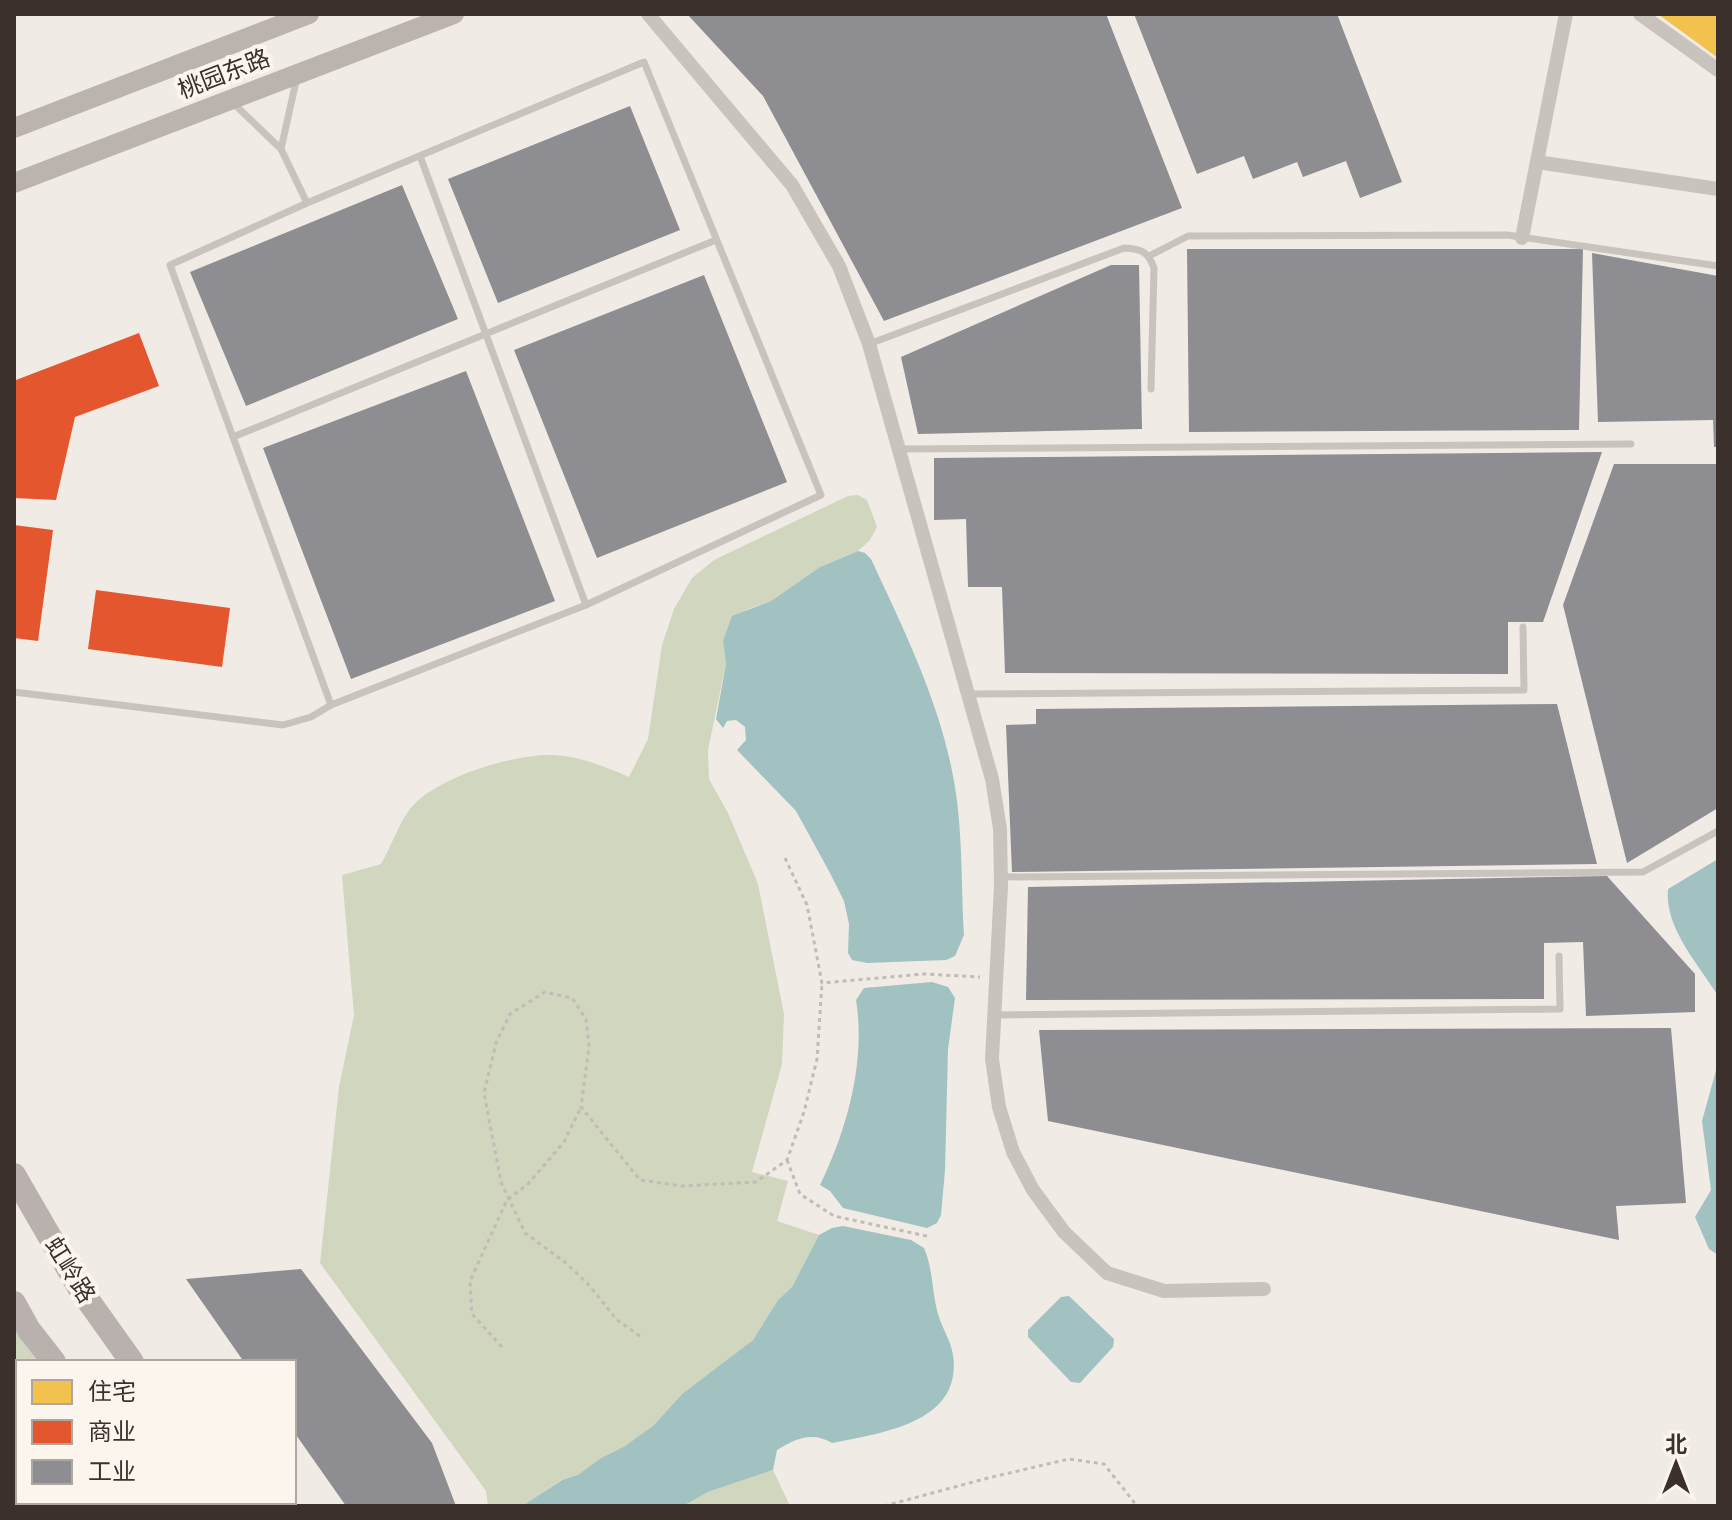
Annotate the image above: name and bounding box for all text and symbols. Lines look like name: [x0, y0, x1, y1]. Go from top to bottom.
street label: 桃园东路: [173, 40, 274, 105]
street label: 虹岭路: [38, 1230, 104, 1308]
legend: [16, 1360, 296, 1504]
text: 住宅: [88, 1374, 136, 1407]
text: 商业: [88, 1414, 136, 1447]
north arrow: [1636, 1424, 1716, 1504]
text: 北: [1665, 1429, 1687, 1459]
text: 工业: [88, 1454, 136, 1487]

